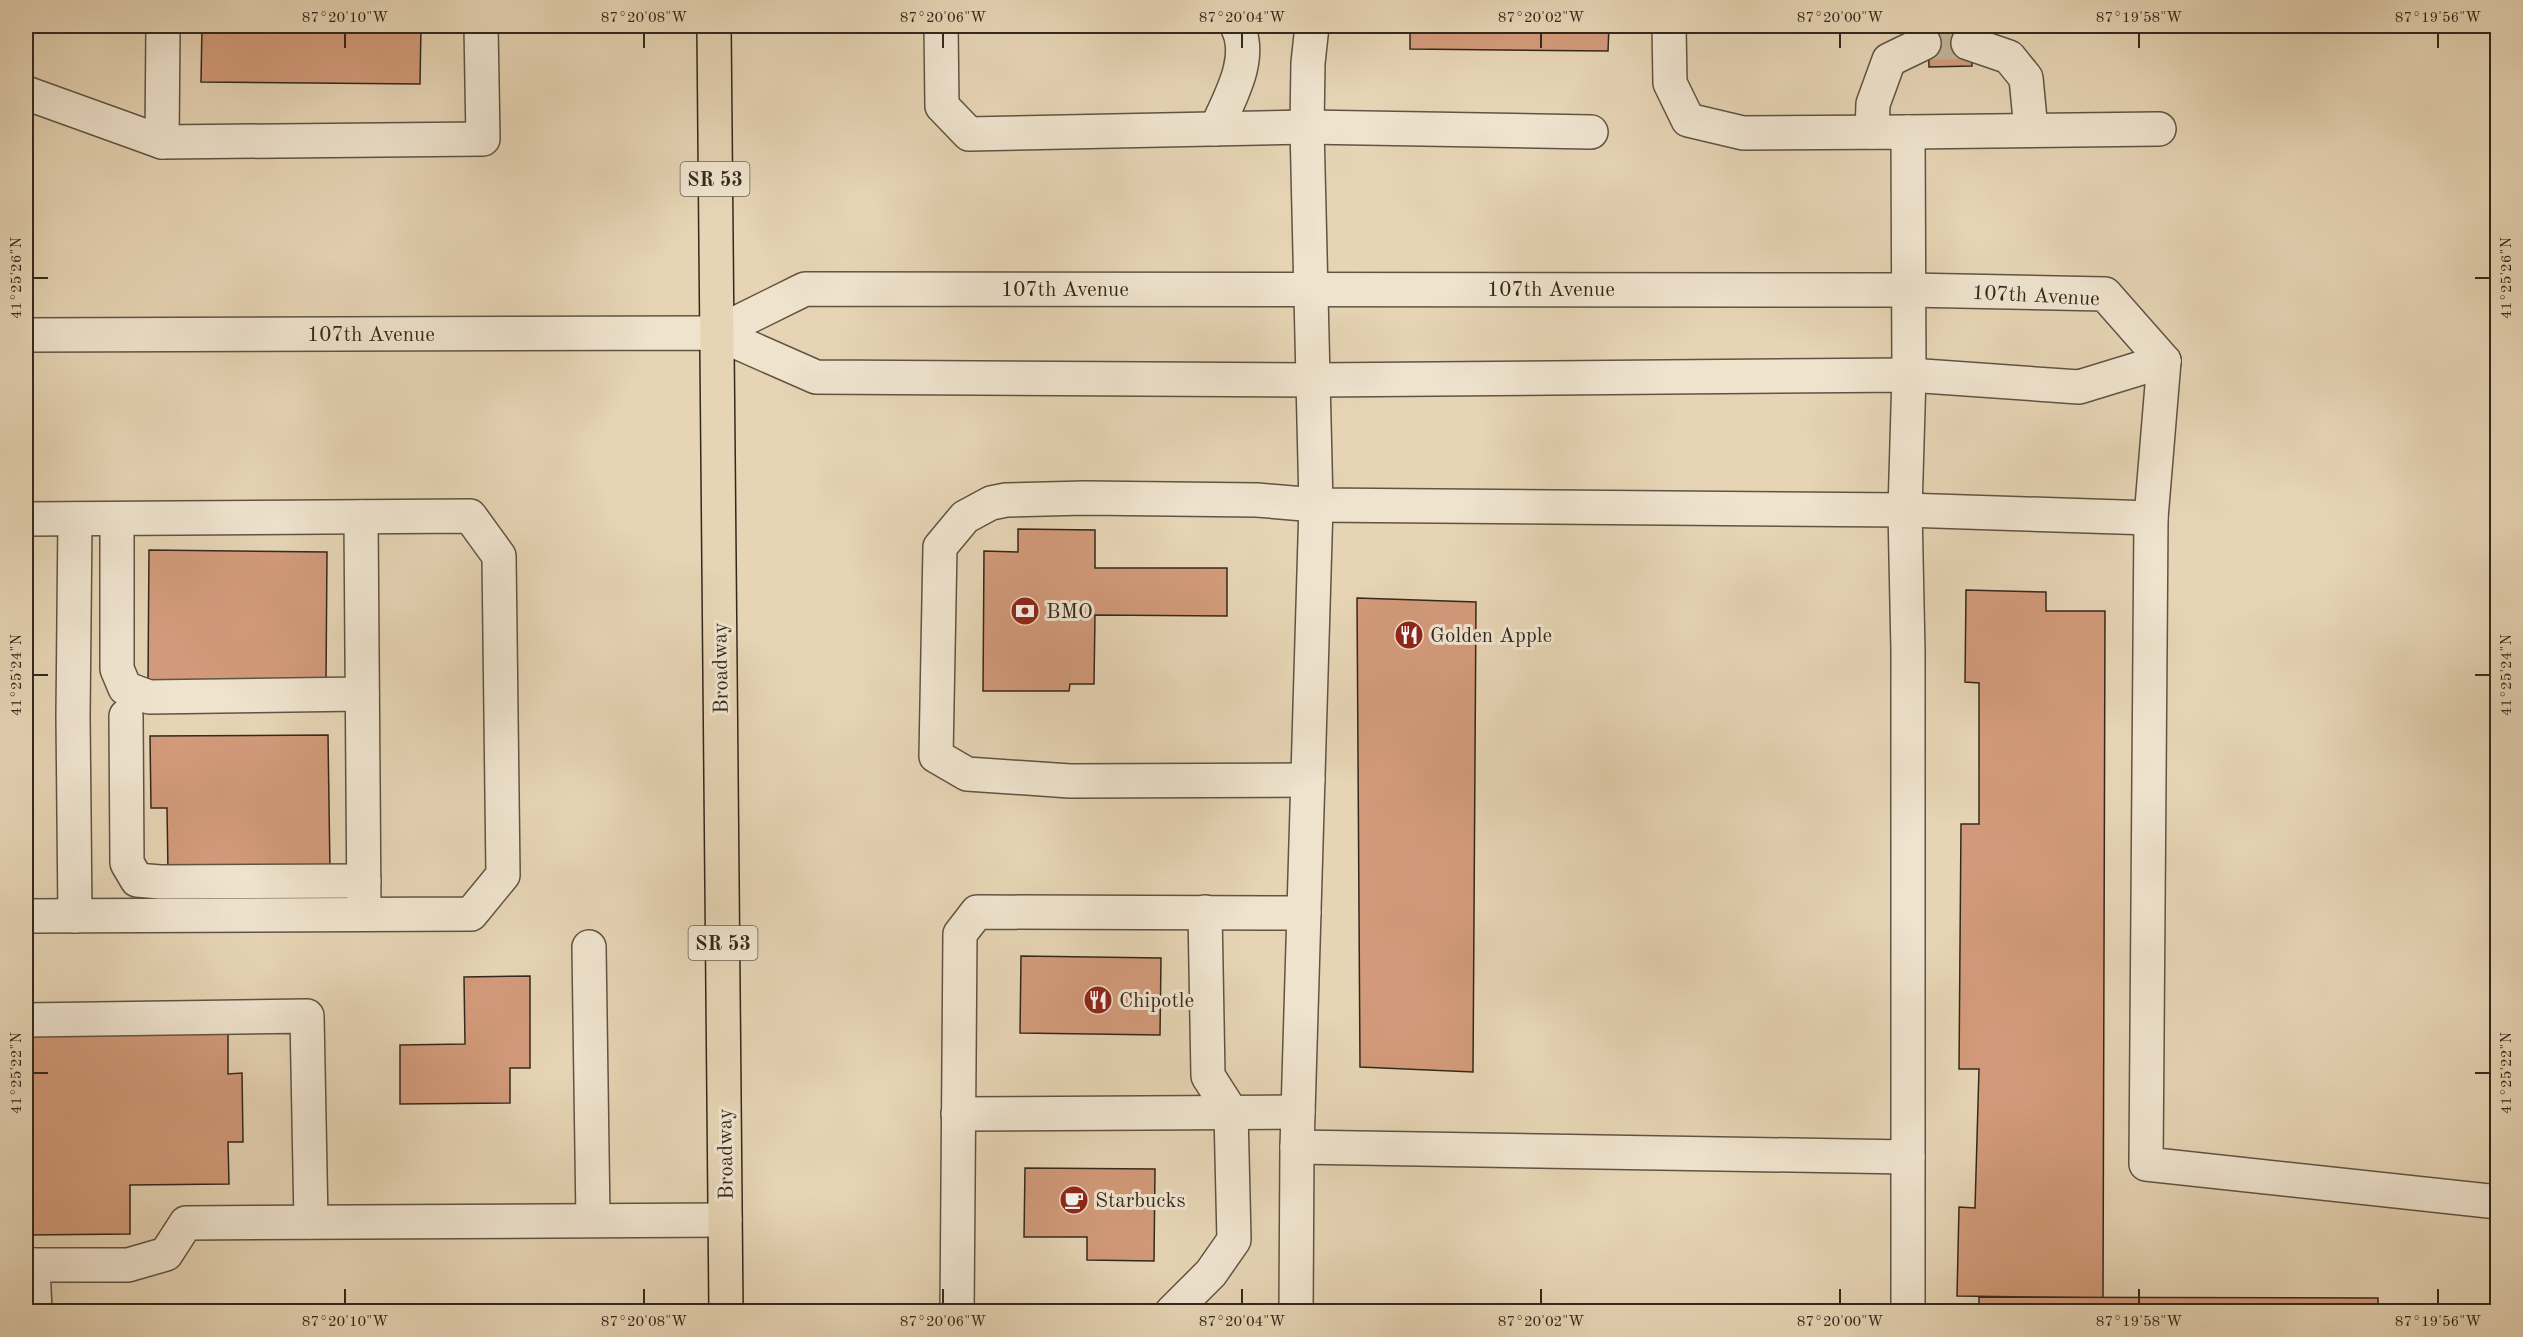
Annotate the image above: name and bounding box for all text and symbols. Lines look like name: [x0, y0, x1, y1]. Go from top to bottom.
text: 87°20'10"W: [302, 11, 388, 26]
text: 87°20'08"W: [601, 11, 687, 26]
text: 87°20'06"W: [900, 11, 986, 26]
text: 87°20'04"W: [1199, 11, 1285, 26]
text: 87°20'02"W: [1498, 11, 1584, 26]
text: 87°20'00"W: [1797, 11, 1883, 26]
text: 87°19'58"W: [2096, 11, 2182, 26]
text: 87°19'56"W: [2395, 11, 2481, 26]
road number: SR 53: [680, 162, 750, 196]
text: 41°25'26"N: [10, 237, 25, 319]
text: 41°25'26"N: [2500, 237, 2515, 319]
street label: 107th Avenue: [1001, 280, 1129, 301]
street label: 107th Avenue: [1487, 280, 1615, 301]
street label: 107th Avenue: [1972, 283, 2100, 310]
street label: 107th Avenue: [307, 325, 435, 346]
bank icon: BMO: [1009, 595, 1041, 627]
place label: BMO: [1046, 602, 1093, 623]
restaurant icon: Golden Apple: [1393, 619, 1425, 651]
street label: Broadway: [710, 622, 733, 714]
place label: Golden Apple: [1430, 626, 1552, 647]
text: 41°25'24"N: [10, 634, 25, 716]
text: 41°25'24"N: [2500, 634, 2515, 716]
road number: SR 53: [688, 926, 758, 960]
restaurant icon: Chipotle: [1082, 984, 1114, 1016]
place label: Chipotle: [1119, 991, 1194, 1012]
text: 41°25'22"N: [10, 1032, 25, 1114]
text: 41°25'22"N: [2500, 1032, 2515, 1114]
street label: Broadway: [715, 1108, 738, 1200]
cafe icon: Starbucks: [1058, 1184, 1090, 1216]
place label: Starbucks: [1095, 1191, 1186, 1212]
text: 87°20'10"W: [302, 1315, 388, 1330]
text: 87°20'08"W: [601, 1315, 687, 1330]
text: 87°20'06"W: [900, 1315, 986, 1330]
text: 87°20'04"W: [1199, 1315, 1285, 1330]
text: 87°20'02"W: [1498, 1315, 1584, 1330]
text: 87°20'00"W: [1797, 1315, 1883, 1330]
text: 87°19'58"W: [2096, 1315, 2182, 1330]
text: 87°19'56"W: [2395, 1315, 2481, 1330]

